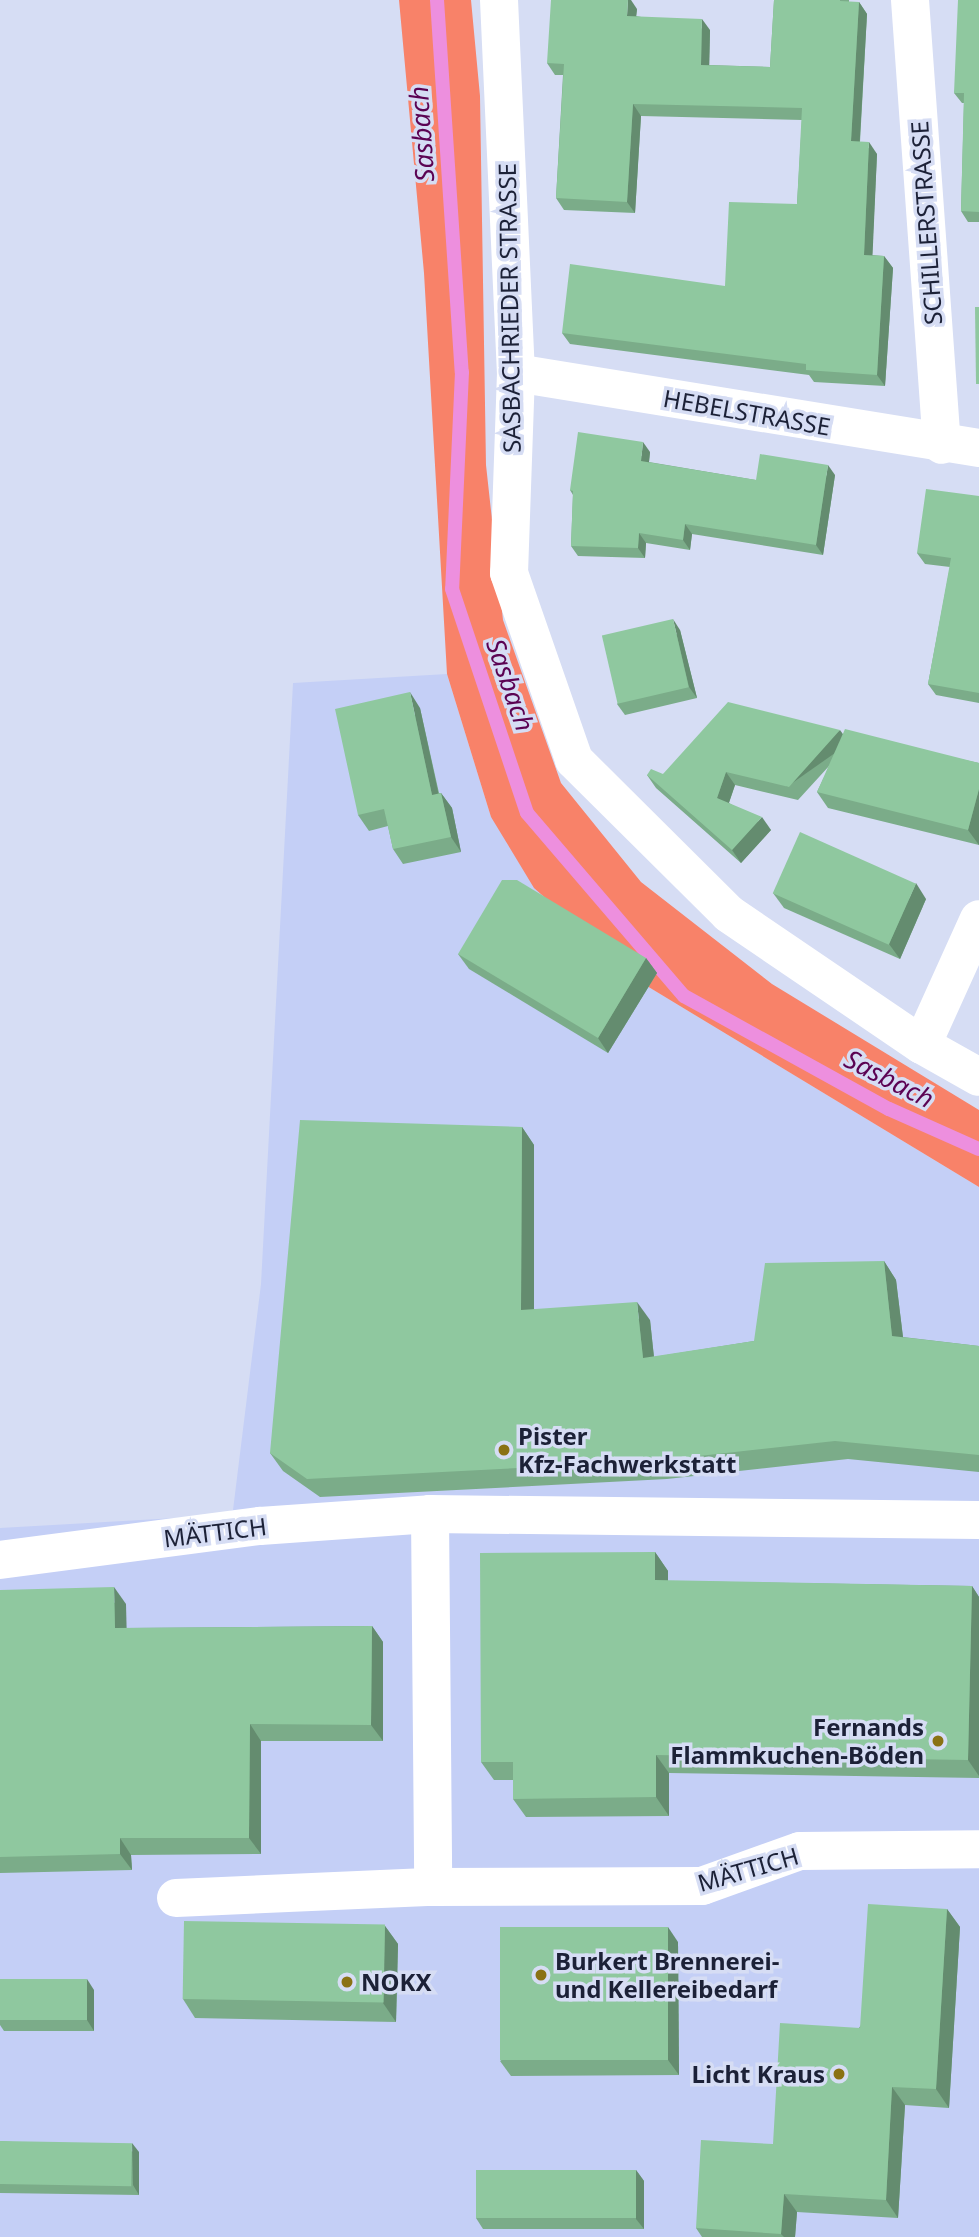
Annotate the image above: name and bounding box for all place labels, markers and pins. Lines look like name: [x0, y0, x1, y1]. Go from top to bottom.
place label: Pister Kfz-Fachwerkstatt: [518, 1422, 736, 1478]
marker: Pister Kfz-Fachwerkstatt: [496, 1442, 512, 1458]
place label: Fernands Flammkuchen-Böden: [670, 1713, 924, 1769]
marker: Fernands Flammkuchen-Böden: [930, 1733, 946, 1749]
place label: Burkert Brennerei- und Kellereibedarf: [555, 1947, 779, 2003]
marker: Burkert Brennerei- und Kellereibedarf: [533, 1967, 549, 1983]
place label: NOKX: [361, 1968, 432, 1996]
marker: NOKX: [339, 1974, 355, 1990]
place label: Licht Kraus: [692, 2060, 825, 2088]
marker: Licht Kraus: [831, 2066, 847, 2082]

